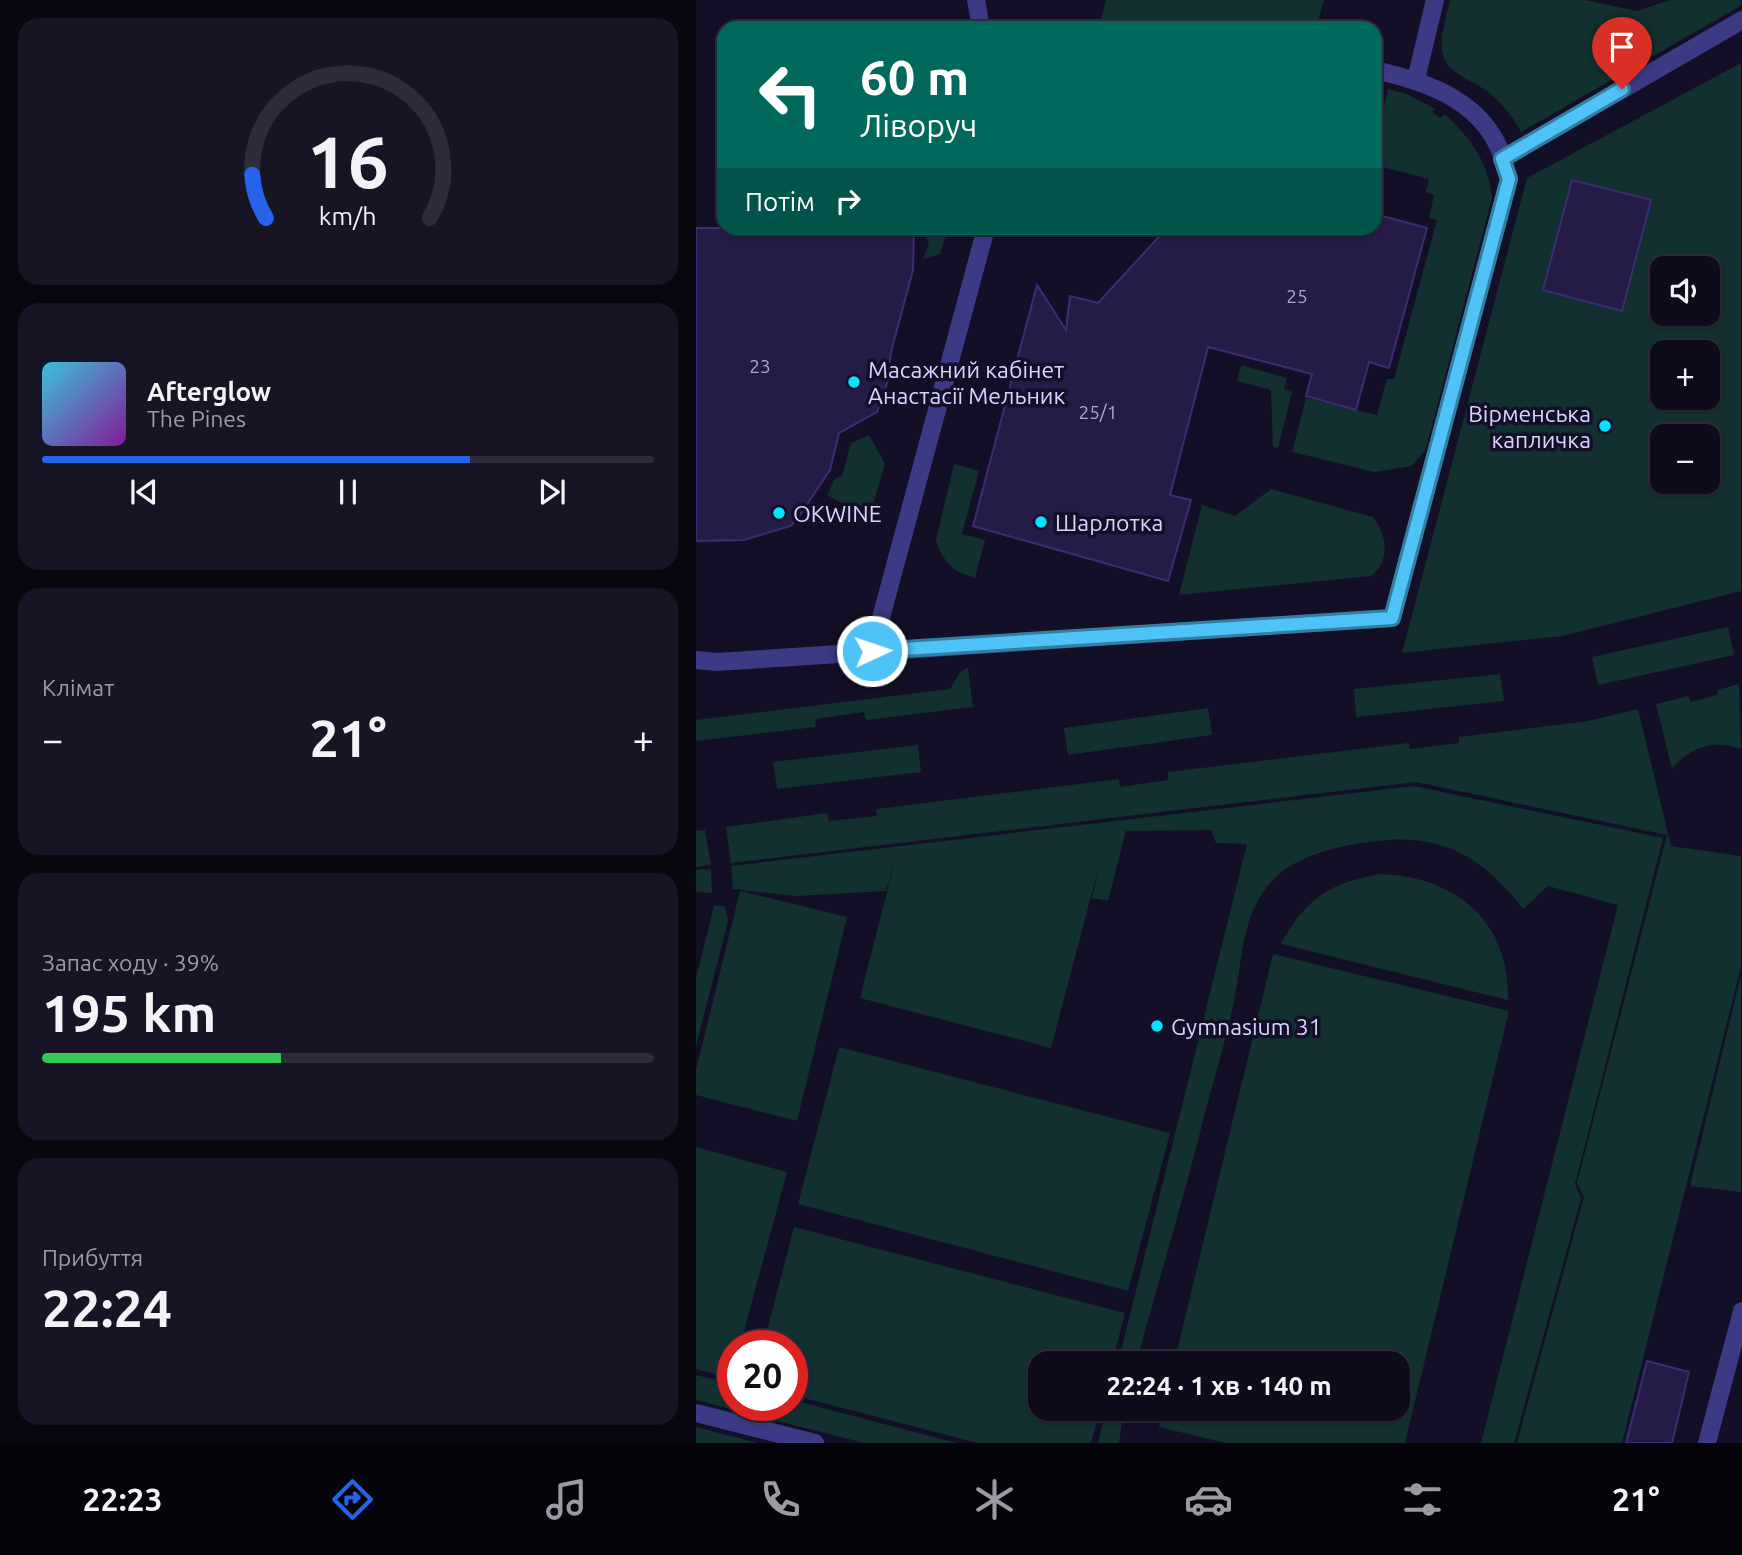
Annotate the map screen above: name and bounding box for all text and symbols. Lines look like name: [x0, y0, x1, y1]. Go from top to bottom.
pin: [1592, 17, 1652, 89]
icon: arrive: [1603, 28, 1641, 66]
icon: left: [745, 49, 836, 140]
text: 60 m: [860, 49, 969, 104]
text: Ліворуч: [860, 107, 977, 143]
text: 16: [307, 120, 389, 202]
icon: right: [829, 182, 867, 220]
text: Потім: [745, 187, 815, 216]
text: km/h: [319, 201, 377, 229]
map controls: [1650, 256, 1720, 494]
button: sound: [1650, 256, 1720, 326]
house number: 25: [1286, 285, 1308, 307]
button: +: [1650, 340, 1720, 410]
house number: 23: [749, 355, 771, 377]
place label: Масажний кабінет Анастасії Мельник: [868, 357, 1065, 408]
marker: Масажний кабінет Анастасії Мельник: [846, 374, 862, 390]
text: Afterglow: [147, 377, 271, 406]
house number: 25/1: [1078, 401, 1118, 423]
place label: Вірменська капличка: [1468, 401, 1591, 452]
text: The Pines: [147, 406, 246, 431]
marker: Вірменська капличка: [1597, 418, 1613, 434]
button: −: [1650, 424, 1720, 494]
icon: previous: [125, 473, 163, 511]
icon: pause: [329, 473, 367, 511]
icon: next: [533, 473, 571, 511]
place label: OKWINE: [793, 501, 882, 526]
marker: OKWINE: [771, 505, 787, 521]
place label: Шарлотка: [1055, 510, 1163, 535]
marker: Шарлотка: [1033, 514, 1049, 530]
position arrow: [835, 614, 909, 688]
text: Клімат: [42, 675, 114, 700]
text: 21°: [309, 709, 387, 767]
text: −: [42, 718, 63, 760]
text: +: [633, 718, 654, 760]
text: Запас ходу · 39%: [42, 950, 219, 975]
text: 195 km: [42, 984, 216, 1042]
place label: Gymnasium 31: [1171, 1014, 1322, 1039]
marker: Gymnasium 31: [1149, 1018, 1165, 1034]
text: Прибуття: [42, 1245, 143, 1270]
text: 22:24: [42, 1279, 172, 1337]
speed limit sign: 20: [717, 1330, 808, 1421]
text: 22:24 · 1 хв · 140 m: [1106, 1371, 1332, 1400]
icon: directions: [328, 1475, 377, 1524]
icon: music: [542, 1475, 591, 1524]
icon: phone: [756, 1475, 805, 1524]
icon: climate: [970, 1475, 1019, 1524]
icon: car: [1184, 1475, 1233, 1524]
icon: filters: [1398, 1475, 1447, 1524]
text: 22:23: [83, 1481, 163, 1517]
text: 21°: [1612, 1481, 1659, 1517]

